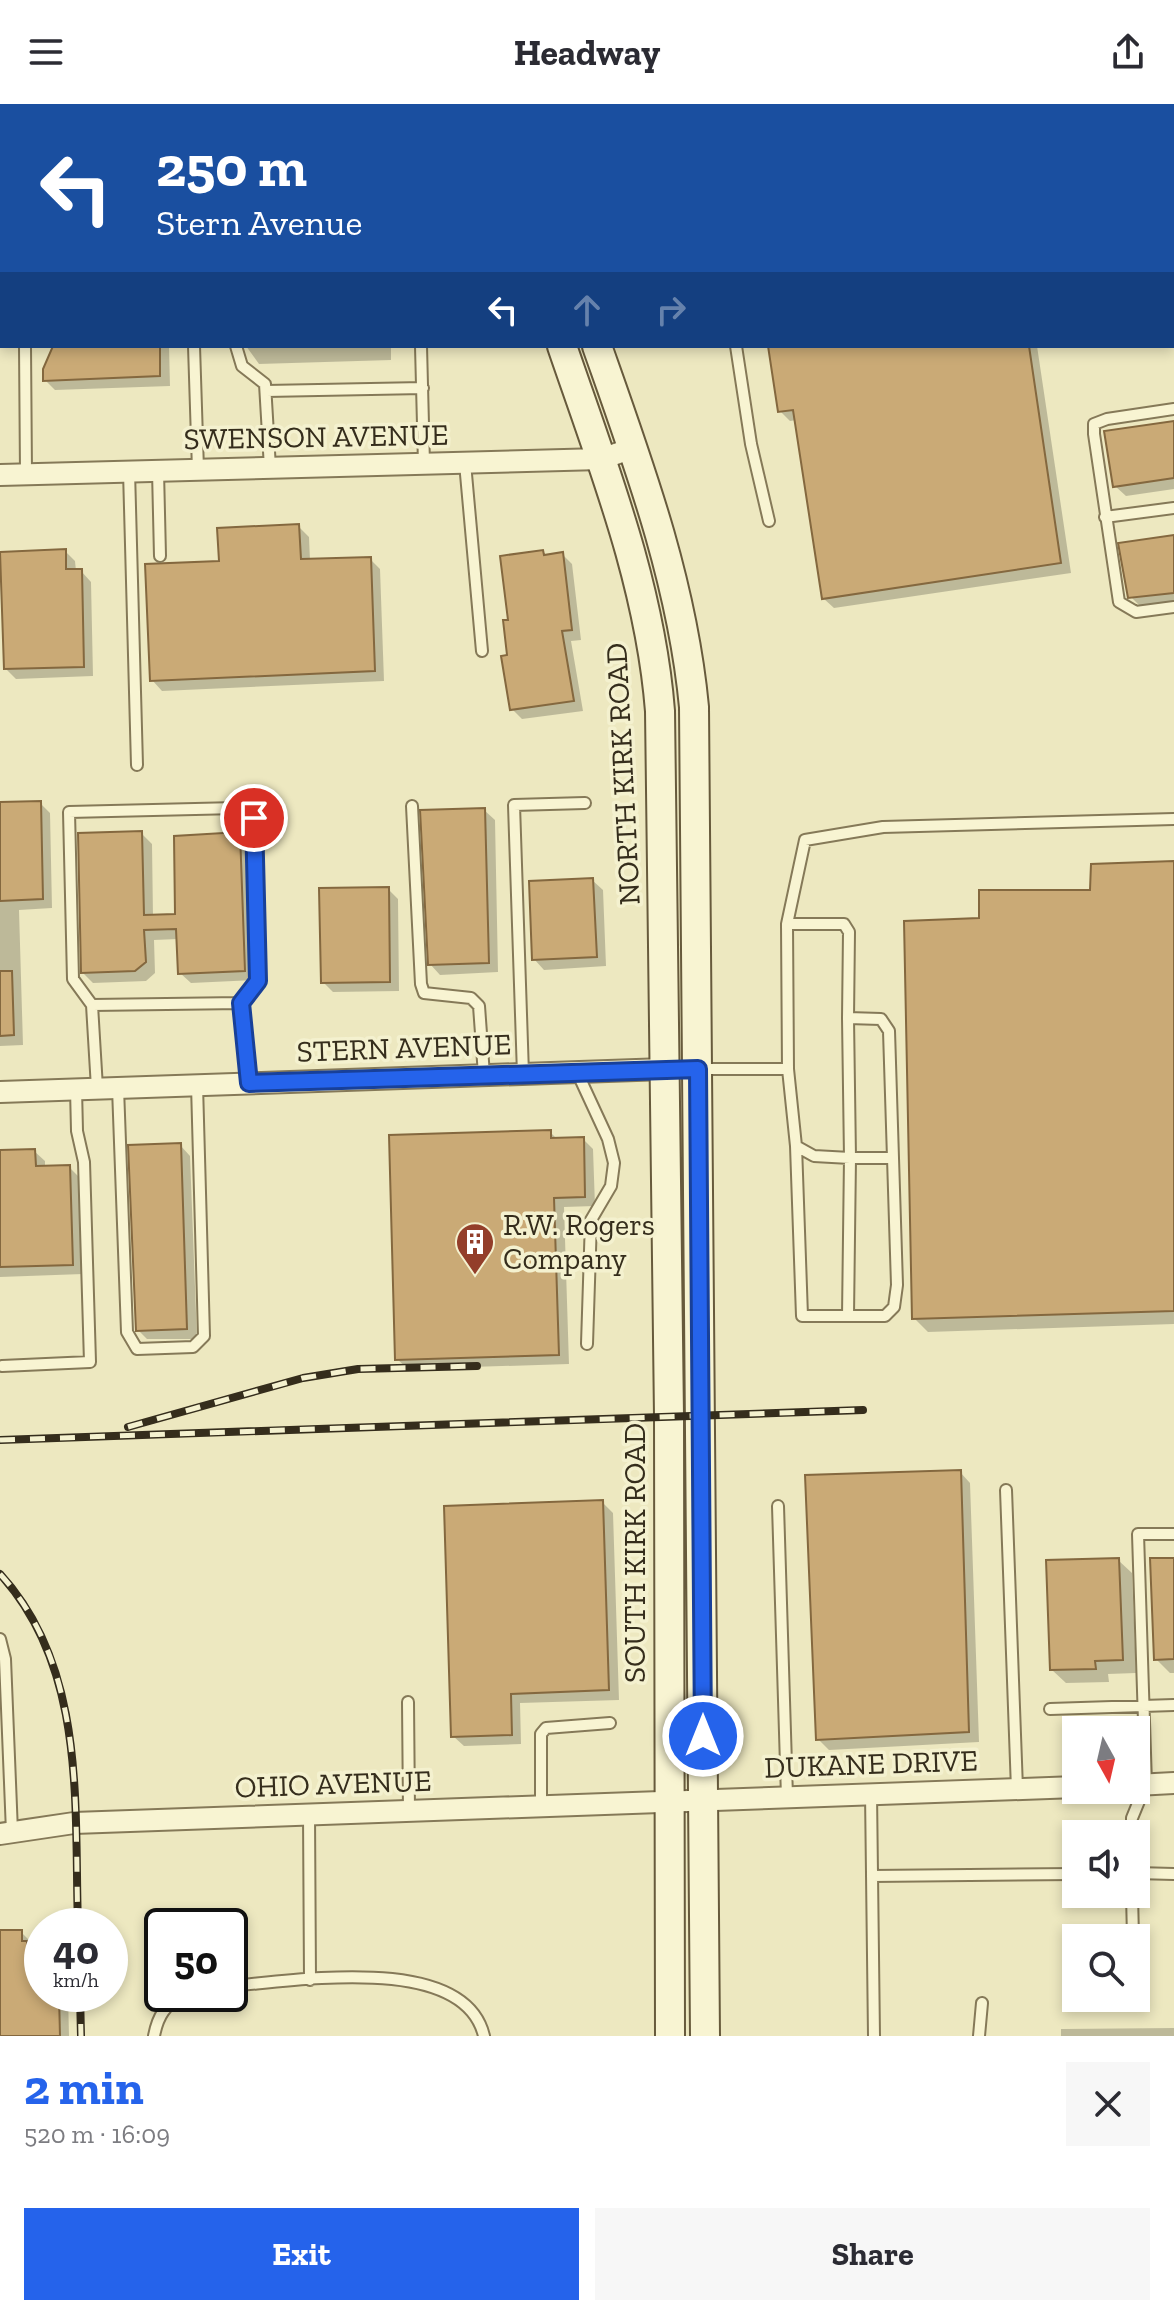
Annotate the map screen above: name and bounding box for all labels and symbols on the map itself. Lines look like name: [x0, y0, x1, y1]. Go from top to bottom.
street label: SWENSON AVENUE: [183, 417, 449, 457]
street label: NORTH KIRK ROAD: [598, 642, 648, 906]
pin: [220, 784, 288, 852]
street label: STERN AVENUE: [296, 1026, 512, 1070]
place label: R.W. Rogers Company: [503, 1207, 655, 1277]
building icon: R.W. Rogers Company: [454, 1221, 496, 1276]
street label: SOUTH KIRK ROAD: [617, 1423, 653, 1683]
position arrow: [661, 1694, 745, 1778]
north arrow: [1062, 1716, 1150, 1804]
street label: DUKANE DRIVE: [764, 1742, 978, 1786]
street label: OHIO AVENUE: [234, 1763, 432, 1805]
speed limit sign: 50: [144, 1908, 248, 2012]

